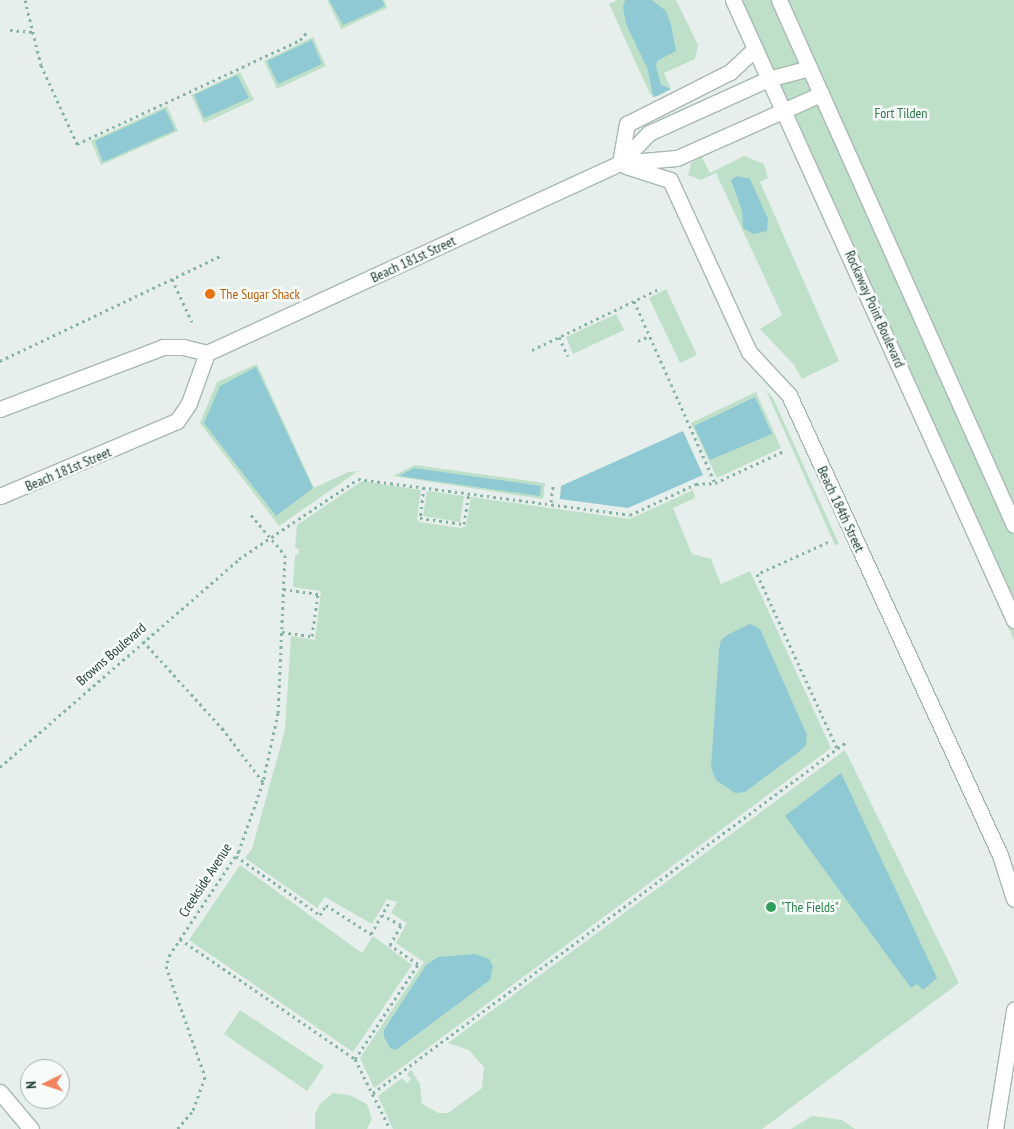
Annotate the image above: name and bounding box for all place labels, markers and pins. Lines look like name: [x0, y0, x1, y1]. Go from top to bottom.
place label: The Sugar Shack: [220, 286, 300, 302]
marker: The Sugar Shack: [204, 288, 216, 300]
place label: "The Fields": [781, 899, 839, 915]
marker: "The Fields": [765, 901, 777, 913]

